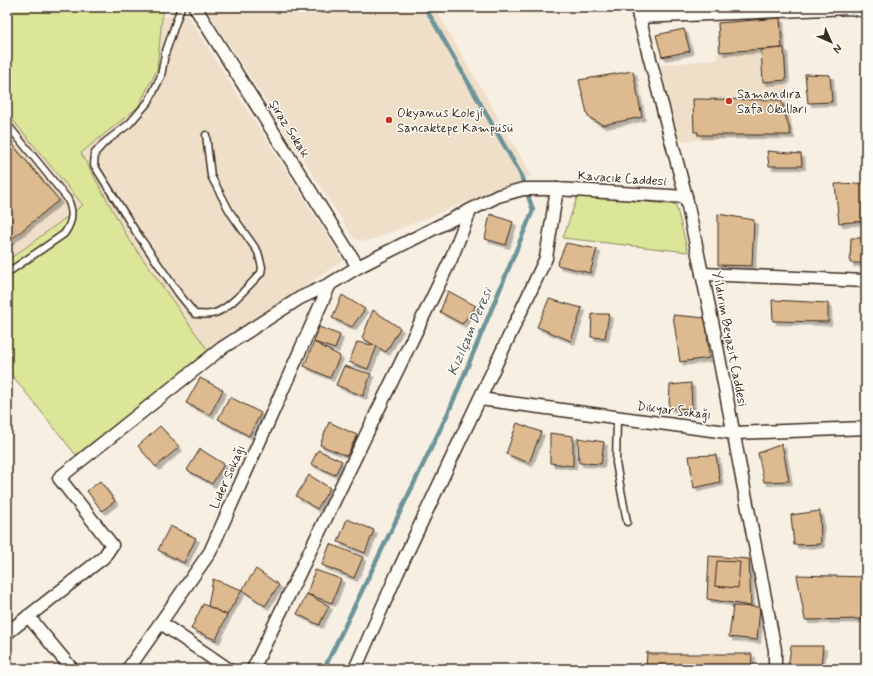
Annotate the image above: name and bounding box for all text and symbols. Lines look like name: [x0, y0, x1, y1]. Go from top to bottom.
north arrow: [811, 22, 851, 62]
text: N: [830, 41, 845, 56]
place label: Samandıra Safa Okulları: [737, 86, 807, 118]
marker: Samandıra Safa Okulları: [724, 96, 734, 106]
street label: Şiraz Sokak: [265, 97, 314, 162]
place label: Okyanus Koleji Sancaktepe Kampüsü: [397, 105, 513, 137]
marker: Okyanus Koleji Sancaktepe Kampüsü: [384, 115, 394, 125]
street label: Kavacık Caddesi: [577, 167, 667, 191]
street label: Yıldırım Beyazıt Caddesi: [708, 270, 750, 408]
water label: Kızılçam Deresi: [444, 284, 497, 378]
street label: Dikyar Sokağı: [636, 398, 712, 424]
street label: Lider Sokağı: [206, 442, 250, 512]

